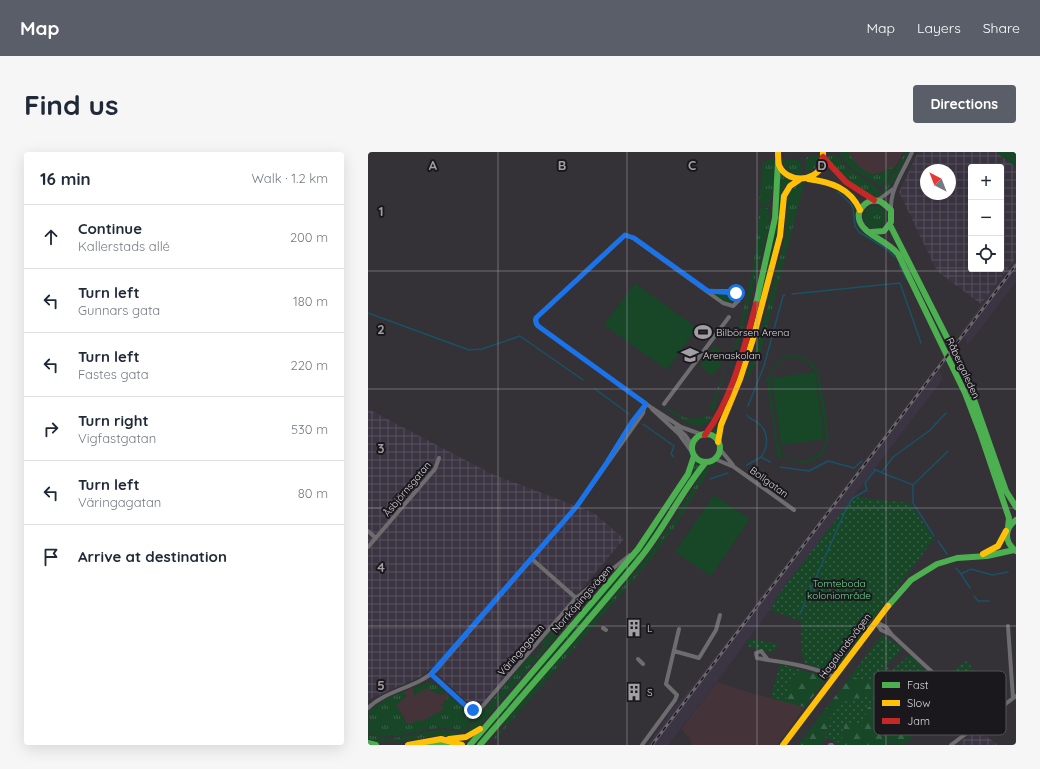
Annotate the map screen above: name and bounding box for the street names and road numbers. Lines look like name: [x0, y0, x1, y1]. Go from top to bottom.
street label: Råbergaleden: [943, 335, 983, 401]
street label: Åsbjörnsgatan: [380, 459, 434, 519]
street label: Bollgatan: [747, 464, 791, 500]
street label: Norrköpingsvägen: [549, 562, 615, 636]
street label: Hagalundsvägen: [816, 611, 874, 681]
street label: Väringagatan: [495, 622, 547, 678]

